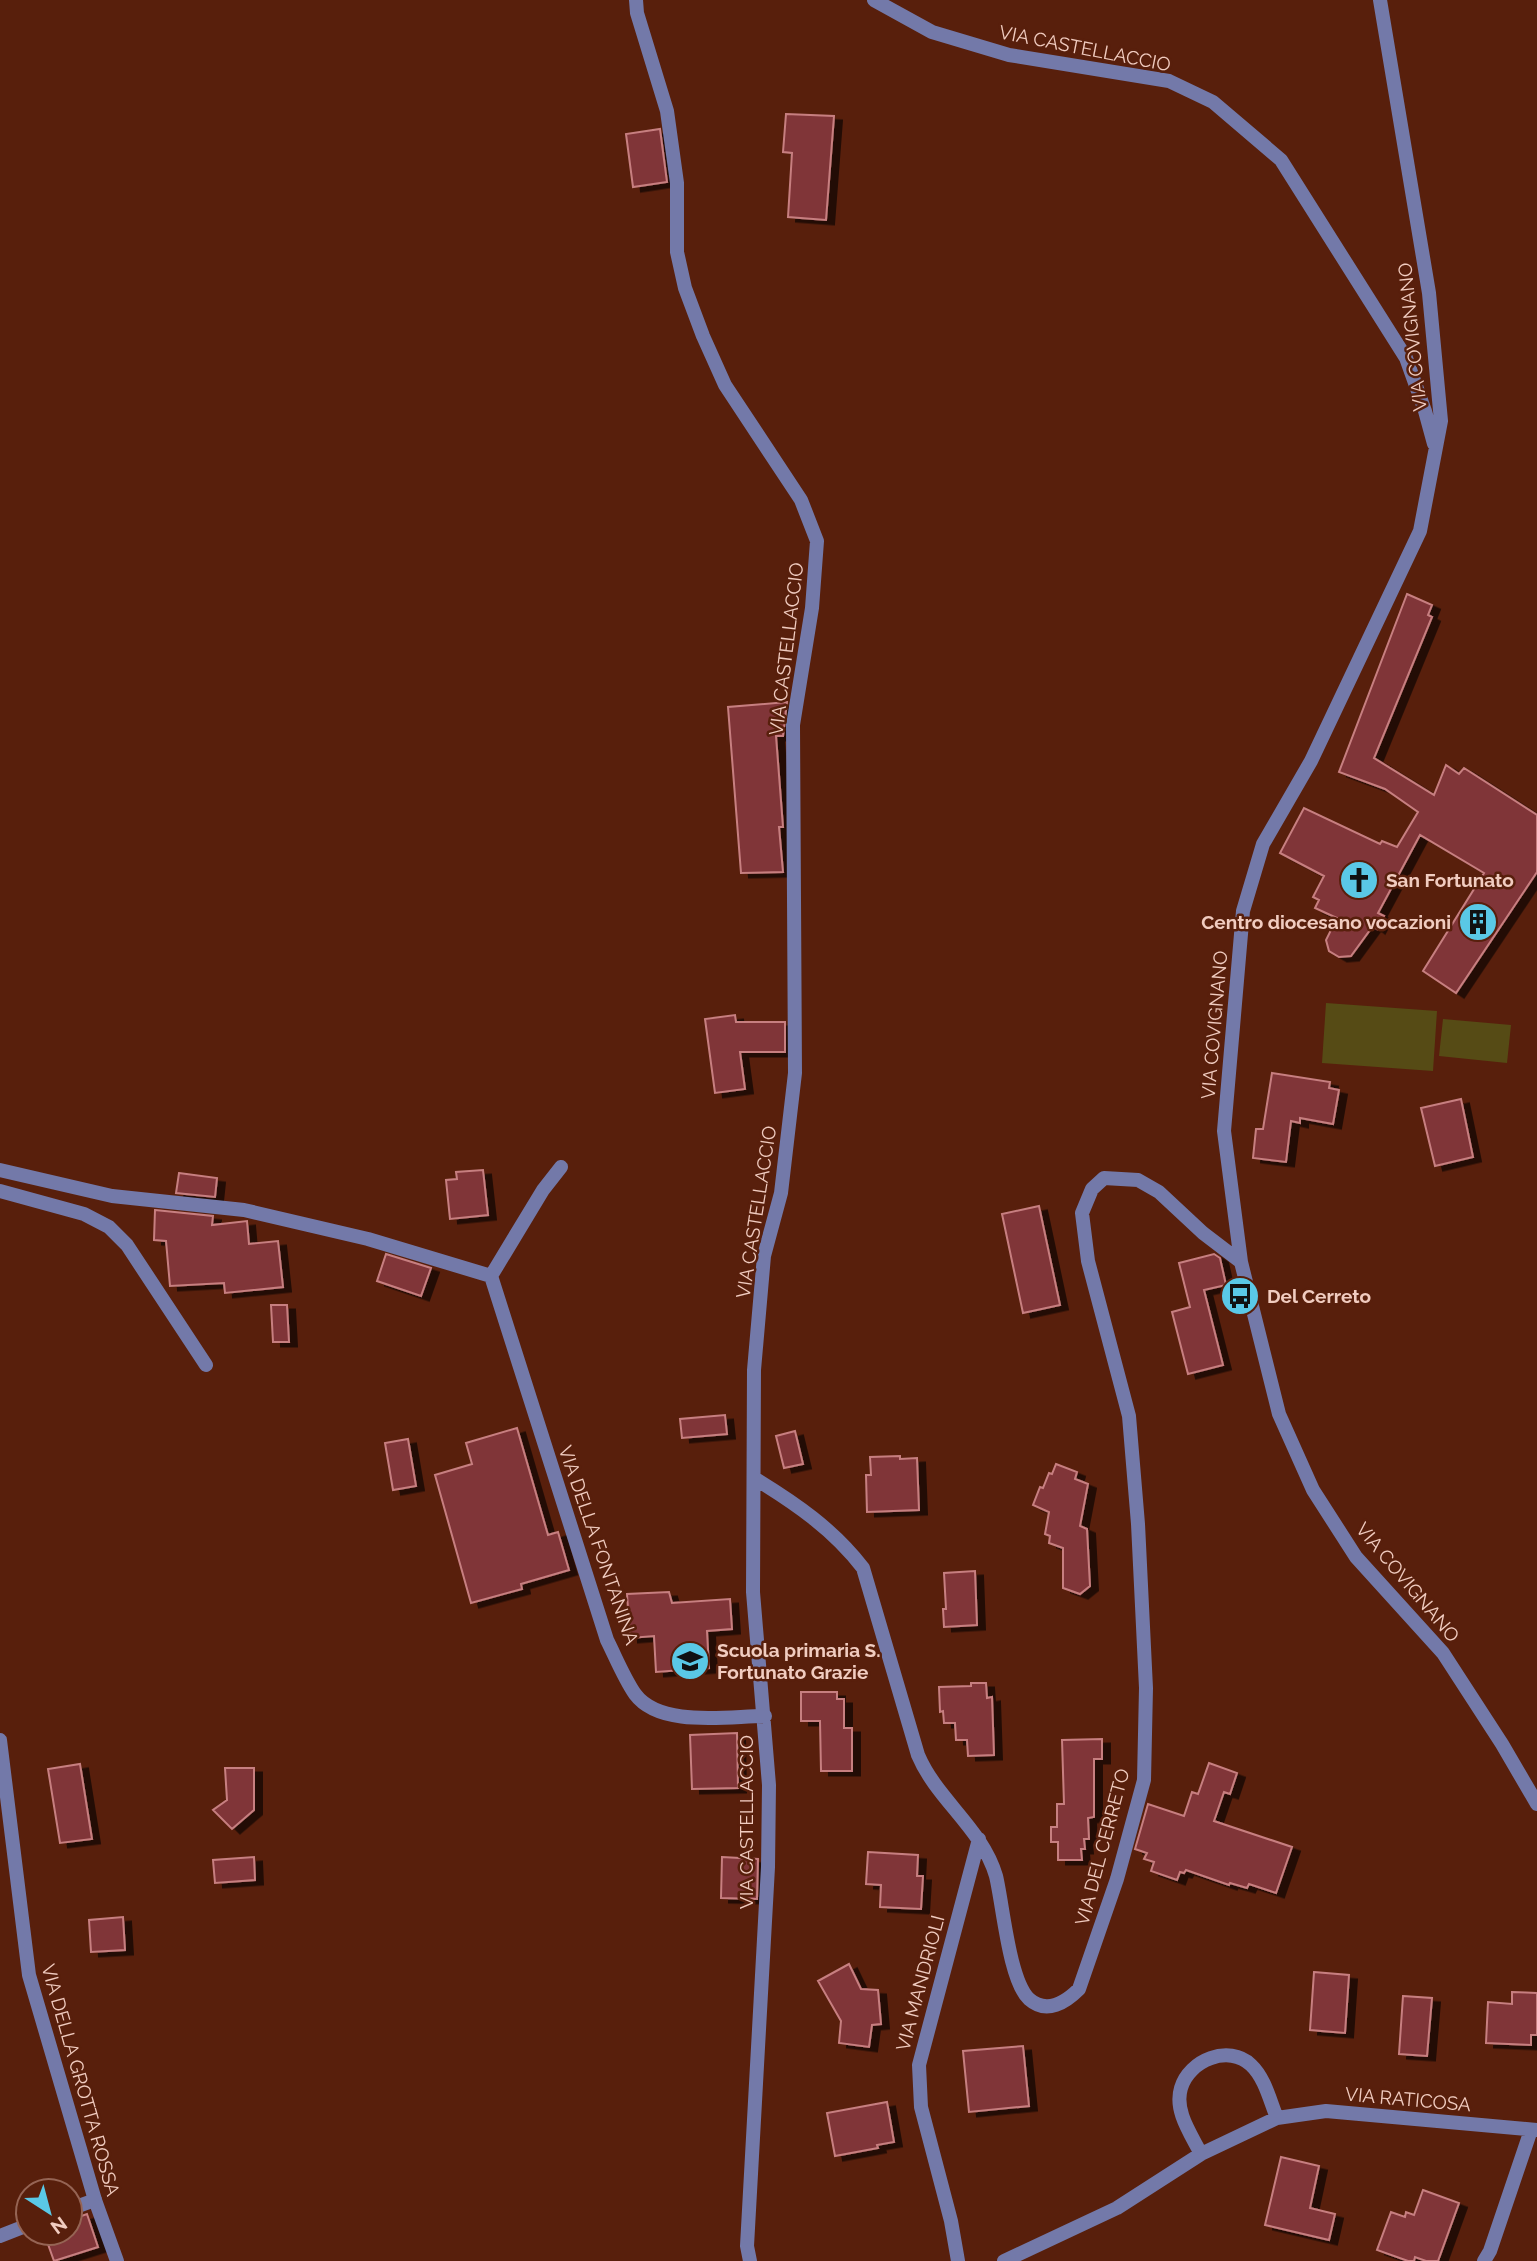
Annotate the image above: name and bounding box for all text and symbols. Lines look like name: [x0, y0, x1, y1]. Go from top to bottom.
street label: VIA CASTELLACCIO: [997, 21, 1173, 75]
street label: VIA COVIGNANO: [1393, 262, 1431, 412]
street label: VIA CASTELLACCIO: [764, 561, 808, 737]
church icon: San Fortunato: [1338, 859, 1380, 901]
place label: San Fortunato: [1386, 869, 1514, 891]
building icon: Centro diocesano vocazioni: [1457, 901, 1499, 943]
place label: Centro diocesano vocazioni: [1201, 911, 1451, 933]
street label: VIA COVIGNANO: [1197, 950, 1231, 1100]
street label: VIA CASTELLACCIO: [732, 1124, 780, 1300]
bus stop icon: Del Cerreto: [1219, 1275, 1261, 1317]
place label: Del Cerreto: [1267, 1285, 1371, 1307]
street label: VIA DELLA FONTANINA: [555, 1443, 643, 1648]
street label: VIA COVIGNANO: [1352, 1518, 1464, 1646]
place label: Scuola primaria S. Fortunato Grazie: [717, 1639, 881, 1683]
school or university icon: Scuola primaria S. Fortunato Grazie: [669, 1640, 711, 1682]
street label: VIA CASTELLACCIO: [735, 1735, 757, 1909]
street label: VIA DEL CERRETO: [1070, 1766, 1134, 1928]
street label: VIA MANDRIOLI: [891, 1913, 949, 2053]
street label: VIA DELLA GROTTA ROSSA: [37, 1961, 125, 2199]
street label: VIA RATICOSA: [1344, 2083, 1472, 2115]
north arrow: [14, 2177, 84, 2247]
text: N: [47, 2213, 71, 2239]

